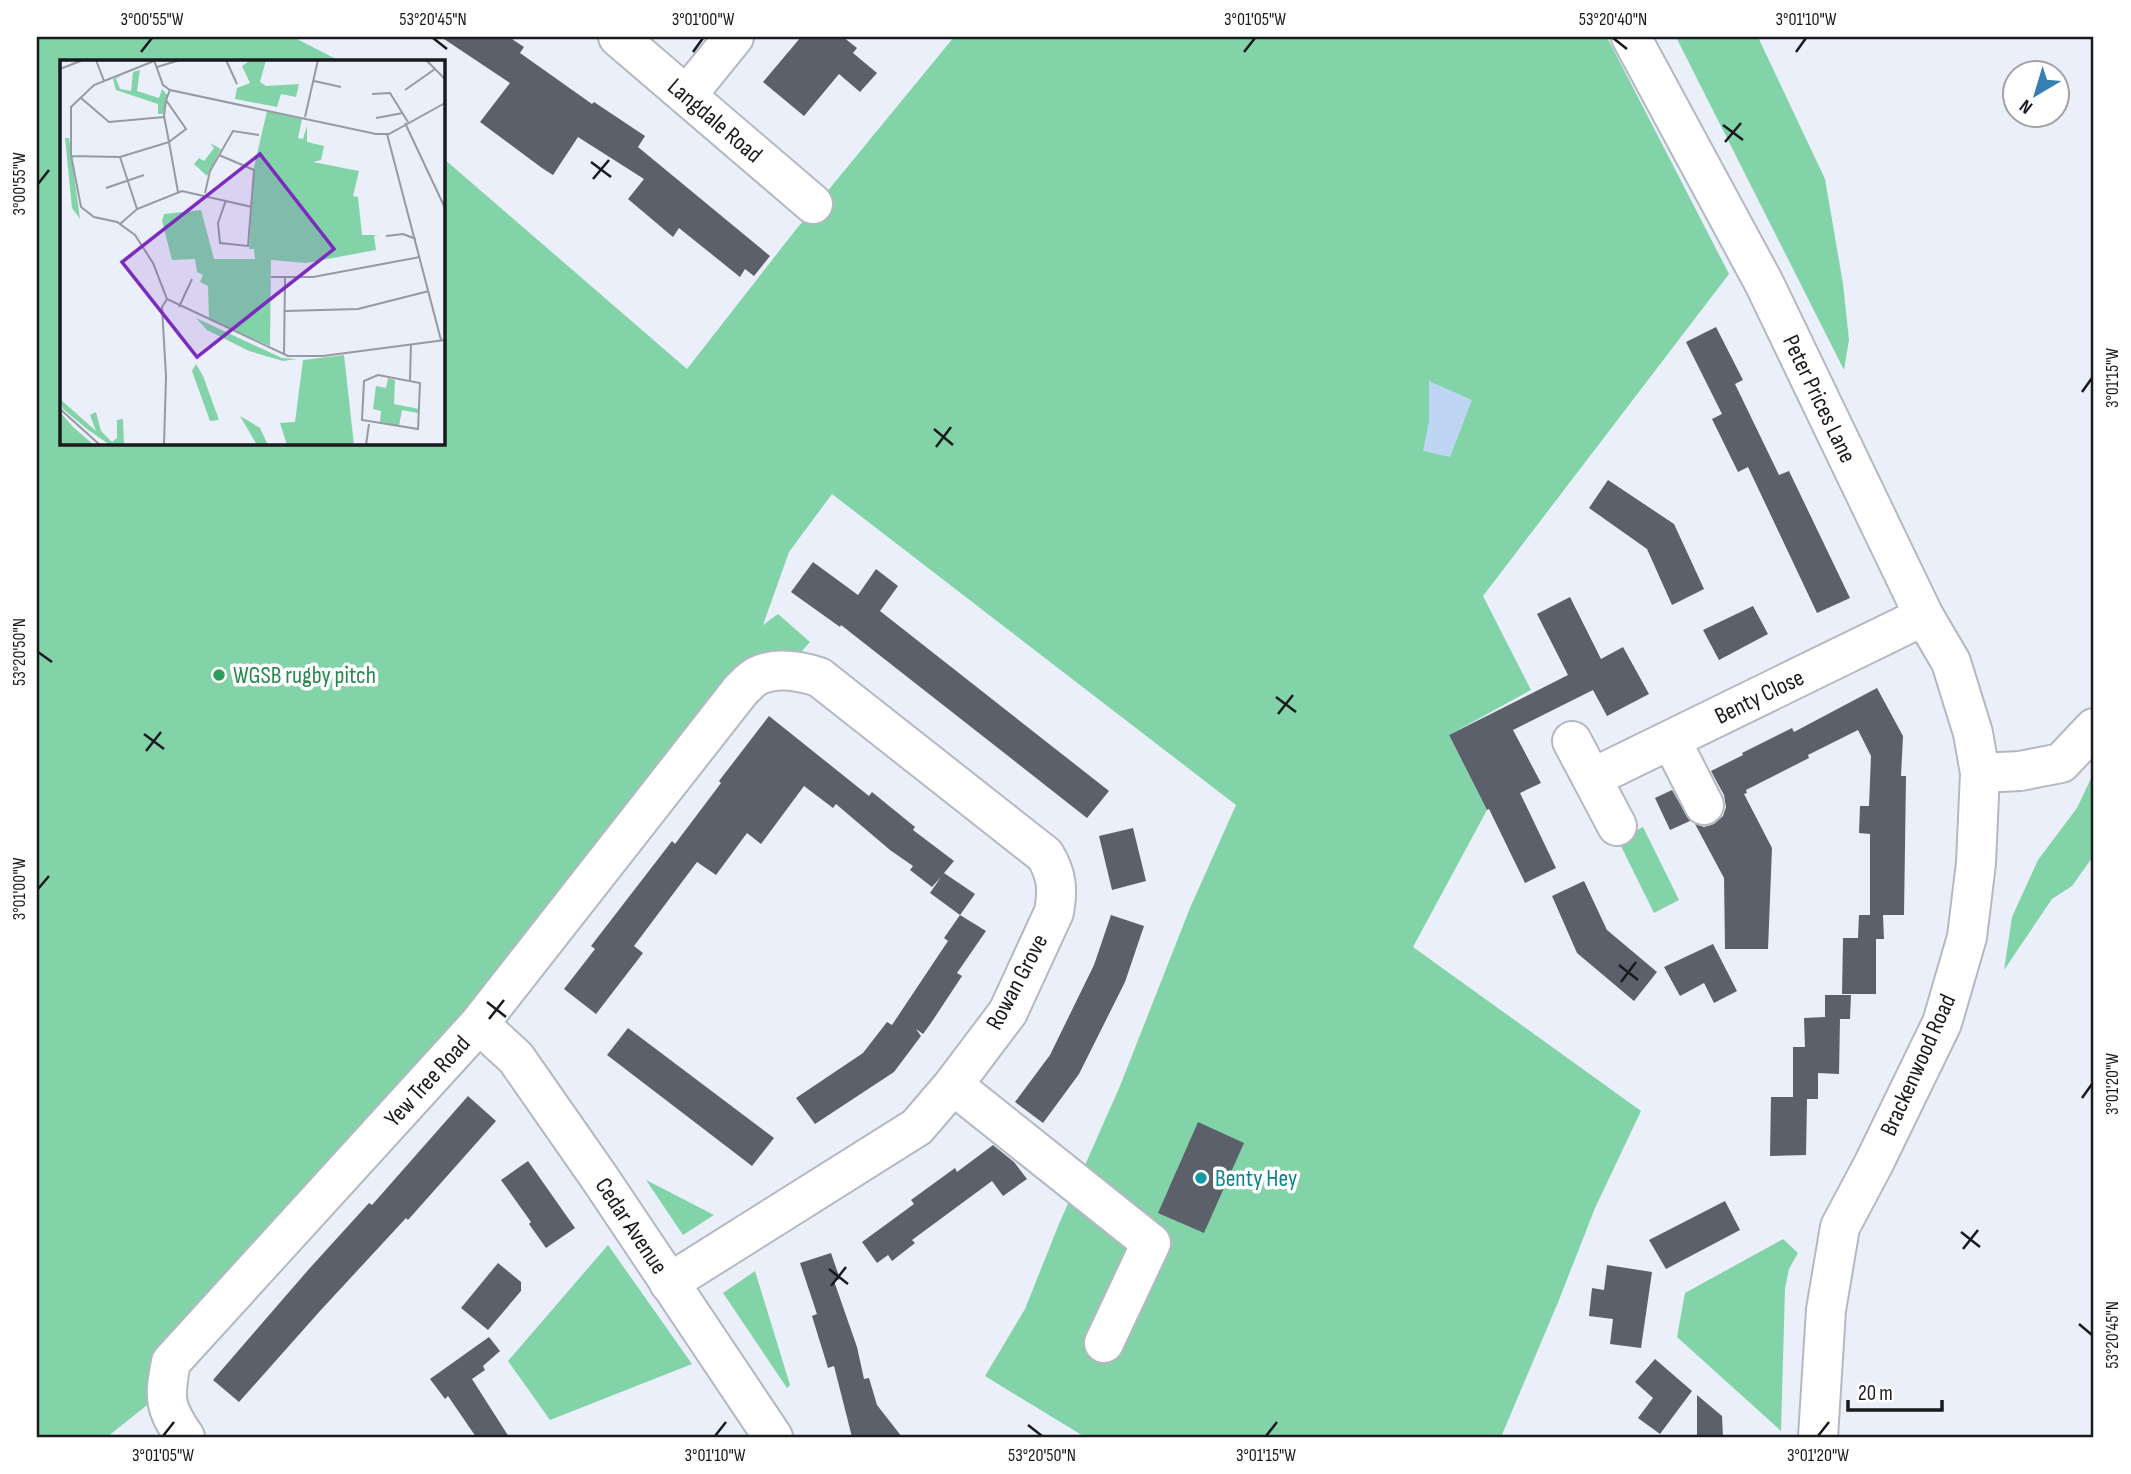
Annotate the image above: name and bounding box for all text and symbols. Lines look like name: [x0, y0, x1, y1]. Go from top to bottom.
text: 3°00'55"W: [120, 9, 184, 30]
text: 53°20'45"N: [399, 9, 467, 30]
text: 3°01'00"W: [672, 9, 735, 30]
text: 3°01'05"W: [1224, 9, 1286, 30]
text: 53°20'40"N: [1579, 9, 1647, 30]
text: 3°01'10"W: [1776, 9, 1837, 30]
inset map: [60, 60, 444, 444]
north arrow: [2002, 60, 2072, 130]
street label: Langdale Road: [662, 72, 768, 169]
text: N: [2015, 94, 2038, 118]
text: 3°00'55"W: [9, 152, 30, 216]
street label: Peter Prices Lane: [1777, 330, 1863, 467]
text: 3°01'15"W: [2102, 348, 2123, 408]
text: 53°20'50"N: [9, 618, 30, 686]
place label: WGSB rugby pitch: [233, 661, 376, 690]
street label: Benty Close: [1710, 662, 1808, 730]
marker: WGSB rugby pitch: [211, 667, 227, 683]
text: 3°01'00"W: [9, 857, 30, 920]
street label: Rowan Grove: [980, 929, 1054, 1035]
street label: Brackenwood Road: [1874, 990, 1962, 1140]
street label: Yew Tree Road: [378, 1029, 476, 1133]
text: 3°01'20"W: [2102, 1053, 2123, 1115]
place label: Benty Hey: [1215, 1164, 1297, 1193]
marker: Benty Hey: [1193, 1170, 1209, 1186]
street label: Cedar Avenue: [589, 1172, 674, 1279]
text: 53°20'45"N: [2102, 1301, 2123, 1369]
scale bar: [1848, 1369, 1942, 1413]
text: 20 m: [1858, 1381, 1893, 1406]
text: 3°01'05"W: [132, 1445, 194, 1466]
text: 3°01'10"W: [685, 1445, 746, 1466]
text: 53°20'50"N: [1008, 1445, 1076, 1466]
text: 3°01'15"W: [1236, 1445, 1296, 1466]
text: 3°01'20"W: [1787, 1445, 1849, 1466]

